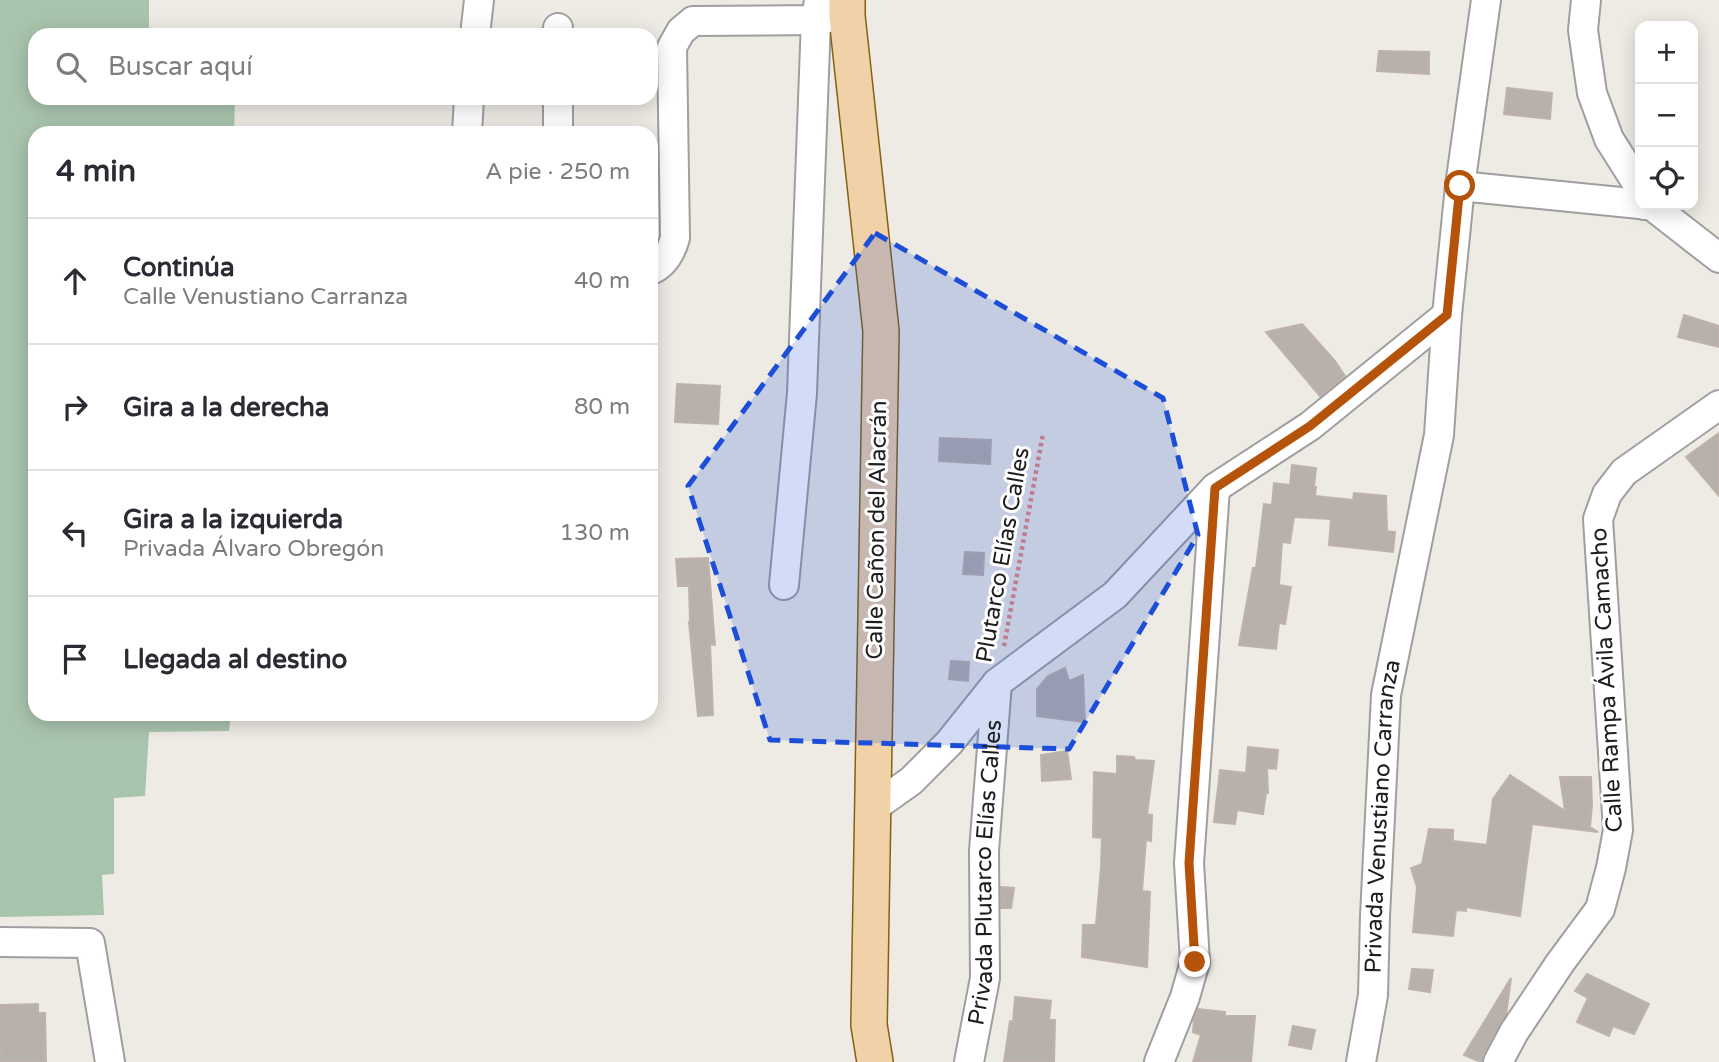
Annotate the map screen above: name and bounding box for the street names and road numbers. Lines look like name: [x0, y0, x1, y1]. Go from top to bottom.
street label: Calle Cañon del Alacrán: [861, 400, 893, 660]
street label: Plutarco Elías Calles: [970, 445, 1036, 665]
street label: Calle Rampa Ávila Camacho: [1585, 527, 1629, 833]
street label: Privada Venustiano Carranza: [1360, 657, 1407, 974]
street label: Privada Plutarco Elías Calles: [962, 719, 1008, 1027]

